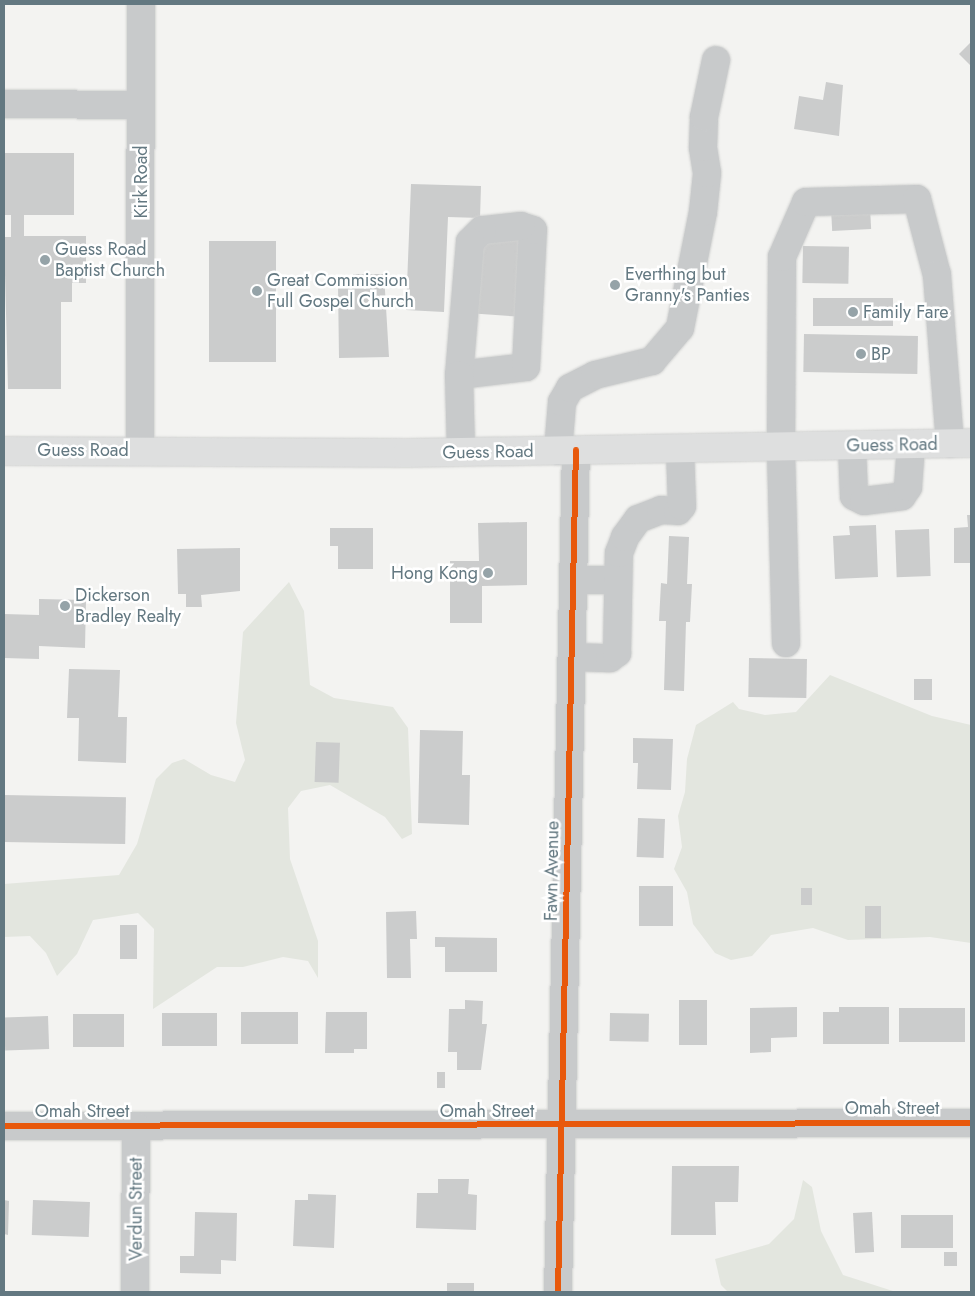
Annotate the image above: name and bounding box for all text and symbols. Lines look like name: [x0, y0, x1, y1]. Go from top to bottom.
street label: Kirk Road: [130, 145, 152, 219]
place label: Guess Road Baptist Church: [55, 239, 165, 282]
marker: Guess Road Baptist Church: [39, 254, 51, 266]
place label: Everthing but Granny's Panties: [625, 264, 749, 306]
place label: Great Commission Full Gospel Church: [267, 270, 414, 312]
marker: Everthing but Granny's Panties: [609, 279, 621, 291]
marker: Great Commission Full Gospel Church: [251, 285, 263, 297]
place label: Family Fare: [863, 301, 949, 323]
marker: Family Fare: [847, 306, 859, 318]
place label: BP: [871, 343, 891, 365]
marker: BP: [855, 348, 867, 360]
street label: Guess Road: [846, 433, 938, 457]
street label: Guess Road: [37, 439, 129, 461]
street label: Guess Road: [442, 440, 534, 464]
place label: Hong Kong: [391, 562, 478, 584]
marker: Hong Kong: [482, 567, 494, 579]
place label: Dickerson Bradley Realty: [75, 585, 181, 628]
marker: Dickerson Bradley Realty: [59, 600, 71, 612]
street label: Fawn Avenue: [540, 821, 564, 921]
street label: Omah Street: [845, 1097, 939, 1119]
street label: Omah Street: [35, 1100, 129, 1122]
street label: Omah Street: [440, 1100, 534, 1122]
street label: Verdun Street: [125, 1157, 147, 1261]

